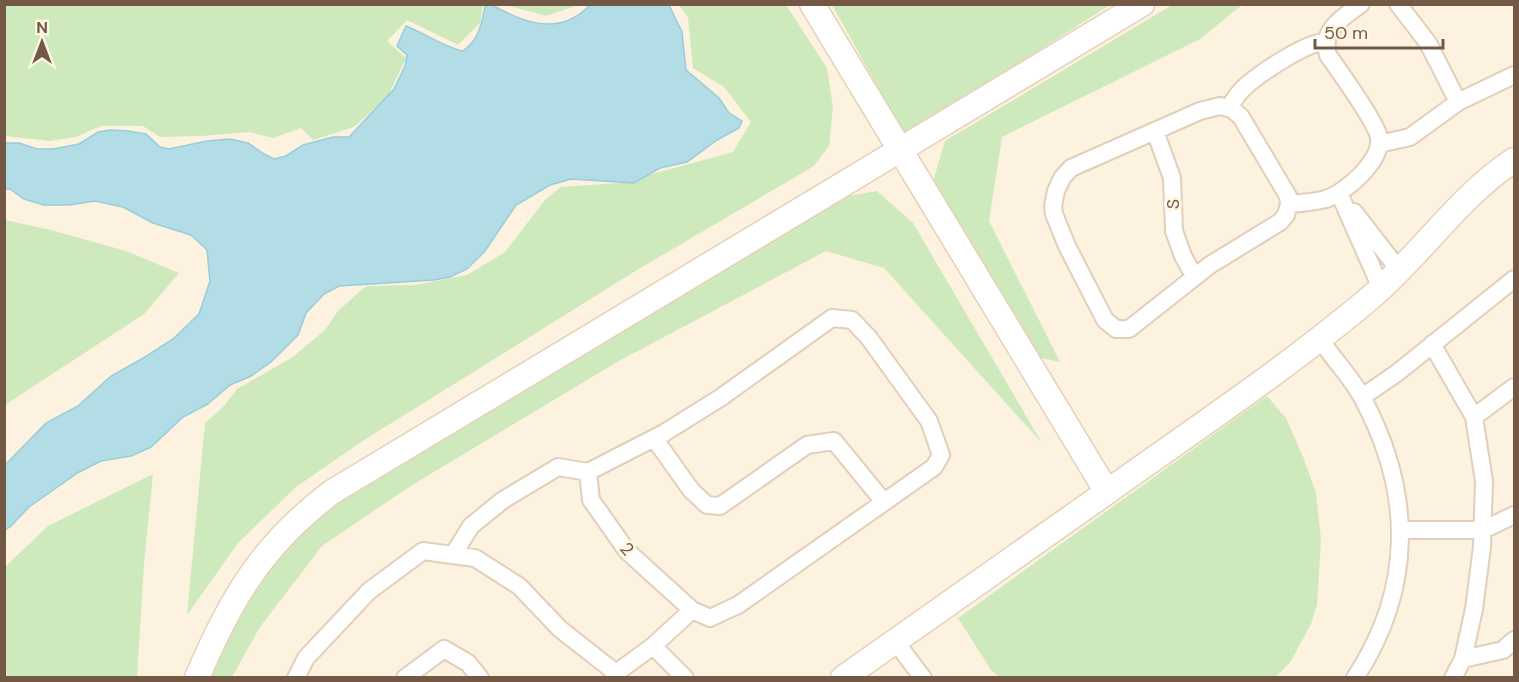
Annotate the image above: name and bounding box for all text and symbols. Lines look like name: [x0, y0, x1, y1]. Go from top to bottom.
north arrow: [12, 12, 72, 72]
scale bar: [1315, 12, 1442, 50]
text: N: [36, 17, 48, 38]
text: 50 m: [1324, 21, 1368, 45]
street label: S: [1161, 199, 1185, 209]
street label: 2: [615, 537, 639, 561]

